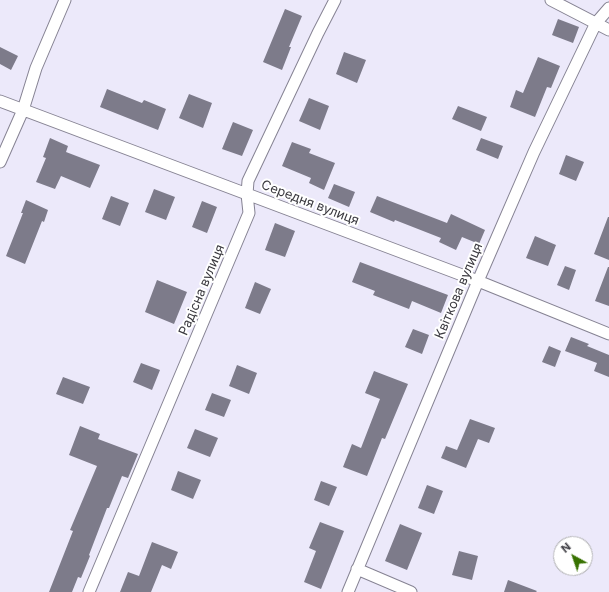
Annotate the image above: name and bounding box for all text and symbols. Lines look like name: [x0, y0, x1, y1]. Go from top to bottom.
street label: Середня вулиця: [259, 177, 361, 229]
street label: Квіткова вулиця: [432, 241, 486, 341]
street label: Радісна вулиця: [176, 242, 228, 338]
north arrow: [553, 536, 593, 576]
text: N: [558, 540, 574, 556]

